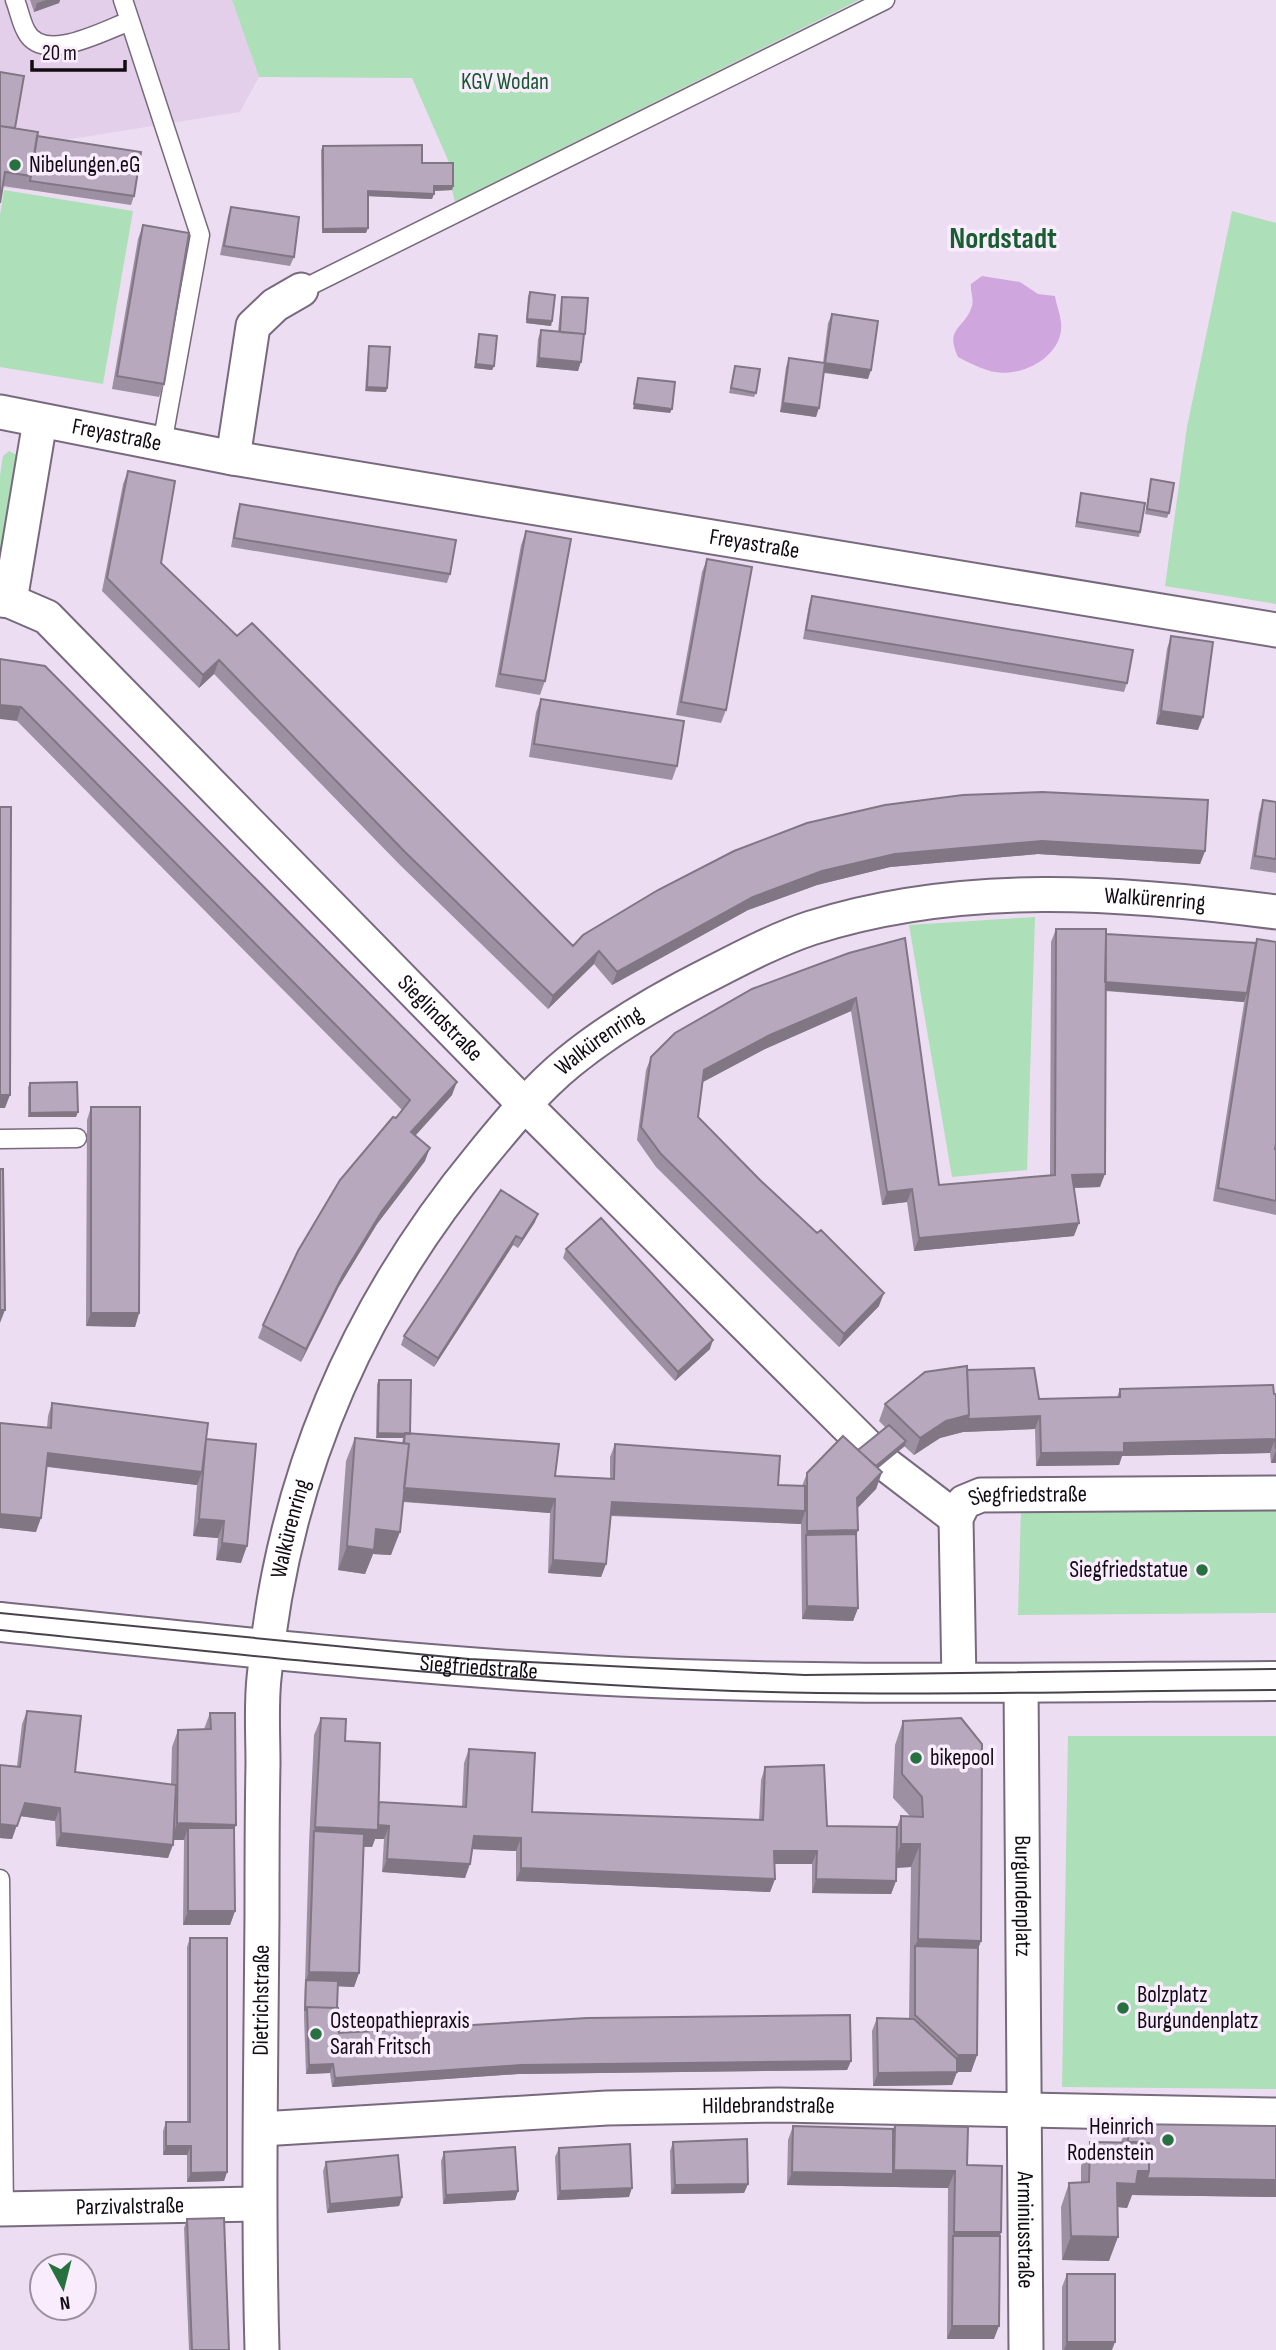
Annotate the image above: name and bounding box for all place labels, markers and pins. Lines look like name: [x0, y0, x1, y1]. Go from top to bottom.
place label: Nibelungen.eG: [29, 151, 141, 179]
marker: Nibelungen.eG: [7, 157, 23, 173]
place label: Siegfriedstatue: [1069, 1556, 1188, 1584]
marker: Siegfriedstatue: [1194, 1562, 1210, 1578]
place label: bikepool: [930, 1744, 994, 1772]
marker: bikepool: [908, 1750, 924, 1766]
place label: Bolzplatz Burgundenplatz: [1137, 1981, 1258, 2035]
marker: Bolzplatz Burgundenplatz: [1115, 2000, 1131, 2016]
place label: Osteopathiepraxis Sarah Fritsch: [330, 2007, 470, 2061]
marker: Osteopathiepraxis Sarah Fritsch: [308, 2026, 324, 2042]
place label: Heinrich Rodenstein: [1067, 2113, 1154, 2167]
marker: Heinrich Rodenstein: [1160, 2132, 1176, 2148]

